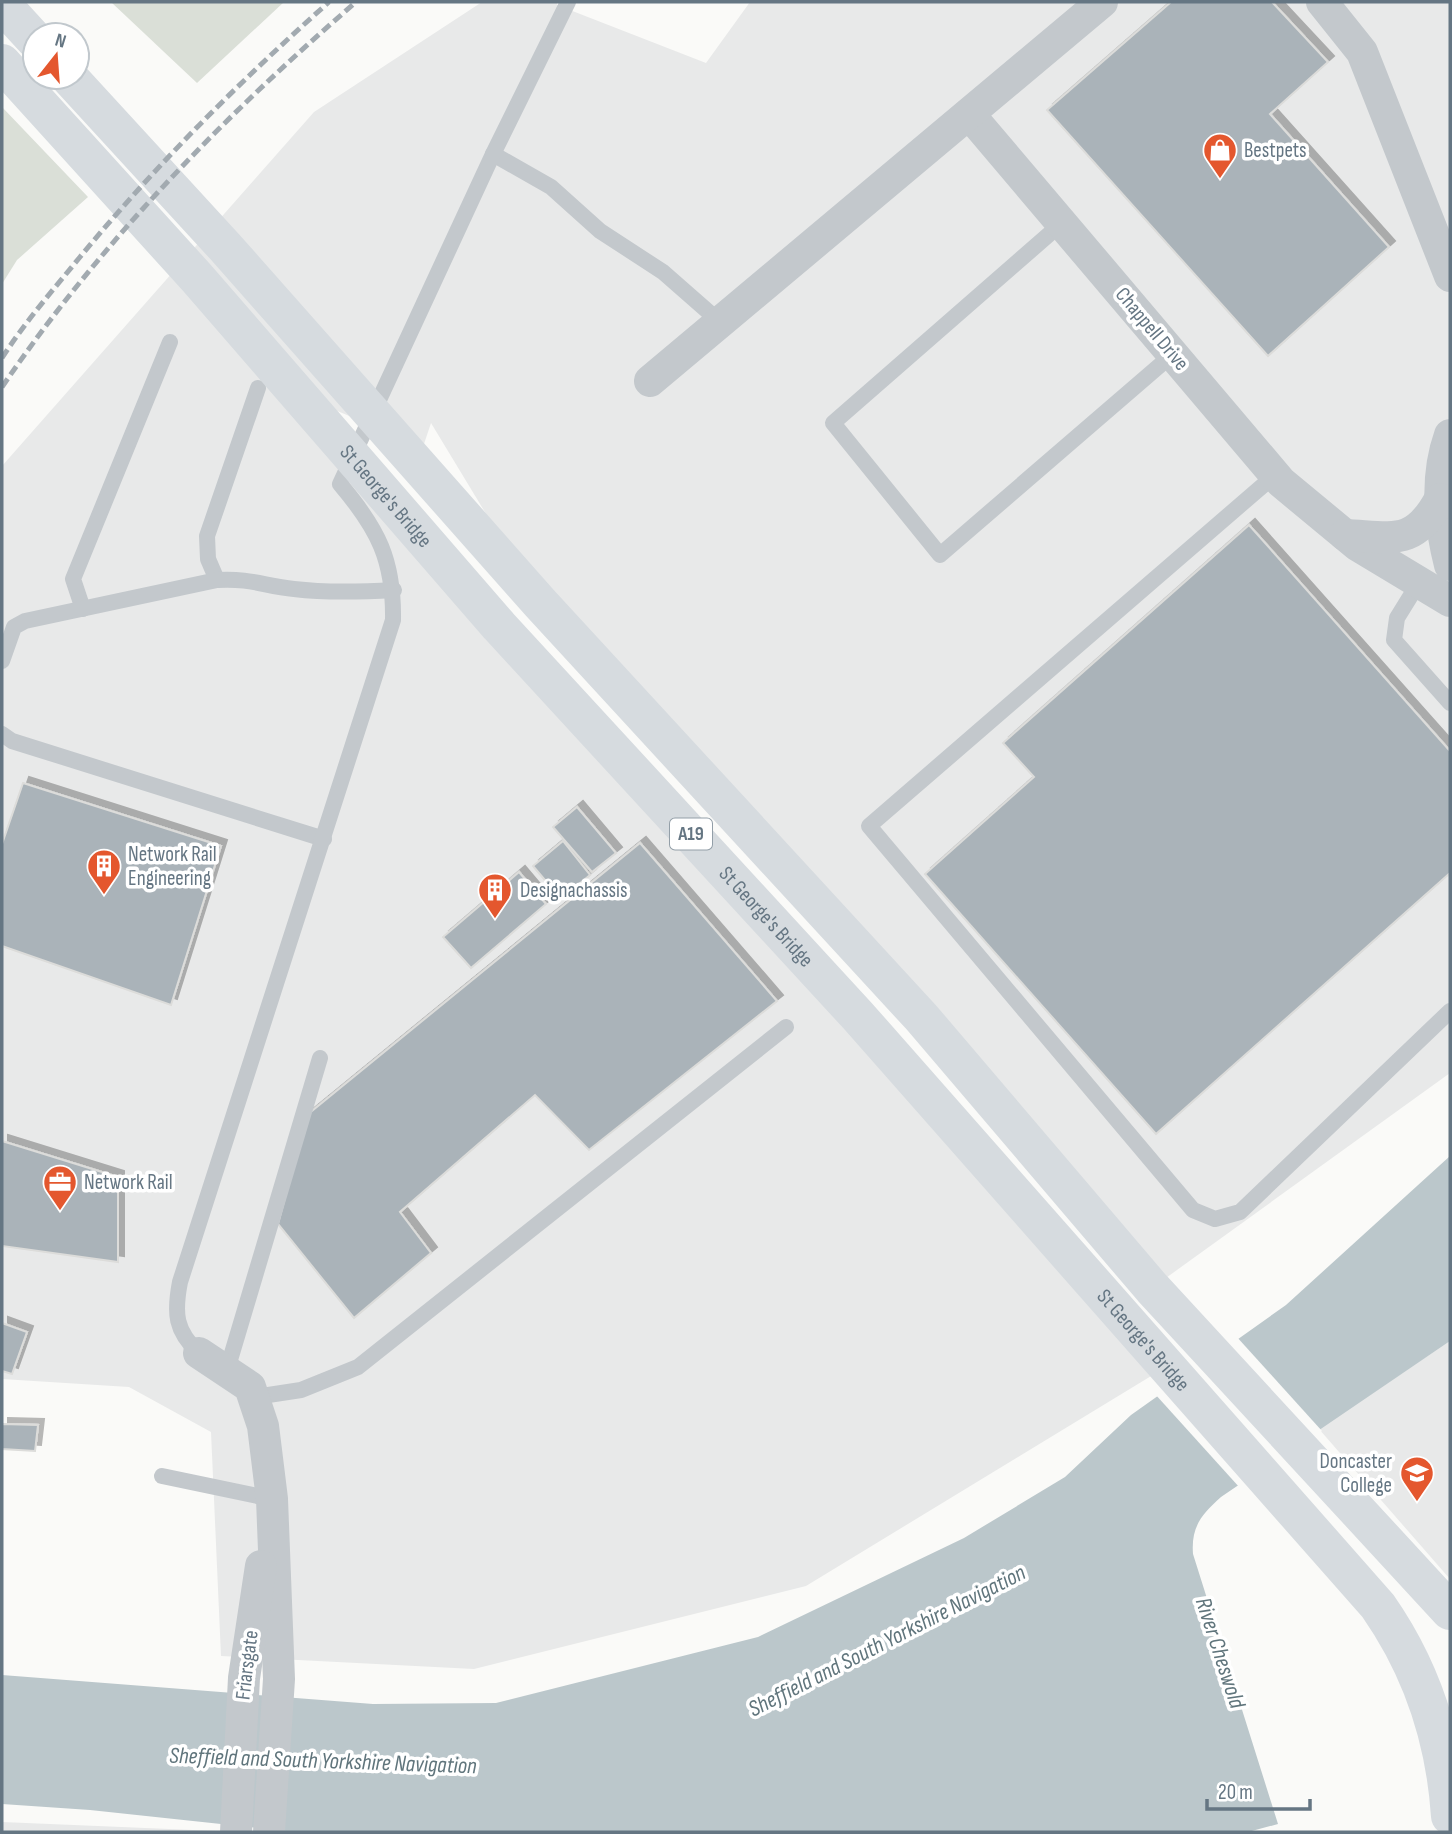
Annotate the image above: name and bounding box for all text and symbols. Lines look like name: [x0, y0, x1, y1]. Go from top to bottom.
north arrow: [21, 21, 91, 91]
text: N: [52, 29, 69, 54]
shop icon: Bestpets: [1201, 131, 1239, 180]
place label: Bestpets: [1244, 138, 1307, 163]
street label: Chappell Drive: [1110, 282, 1194, 376]
street label: St George's Bridge: [335, 440, 438, 552]
road number: A19: [670, 818, 712, 849]
place label: Network Rail Engineering: [128, 842, 217, 891]
building icon: Network Rail Engineering: [85, 847, 123, 896]
street label: St George's Bridge: [714, 861, 819, 972]
building icon: Designachassis: [476, 871, 514, 920]
place label: Designachassis: [520, 878, 627, 903]
office icon: Network Rail: [41, 1163, 79, 1212]
place label: Network Rail: [84, 1170, 173, 1195]
street label: St George's Bridge: [1092, 1284, 1195, 1396]
place label: Doncaster College: [1320, 1449, 1392, 1498]
school or university icon: Doncaster College: [1398, 1454, 1436, 1503]
water label: Sheffield and South Yorkshire Navigation: [744, 1559, 1031, 1723]
water label: River Cheswold: [1189, 1594, 1251, 1713]
street label: Friarsgate: [230, 1629, 264, 1701]
water label: Sheffield and South Yorkshire Navigation: [169, 1742, 478, 1780]
scale bar: [1207, 1768, 1310, 1812]
text: 20 m: [1218, 1780, 1253, 1805]

